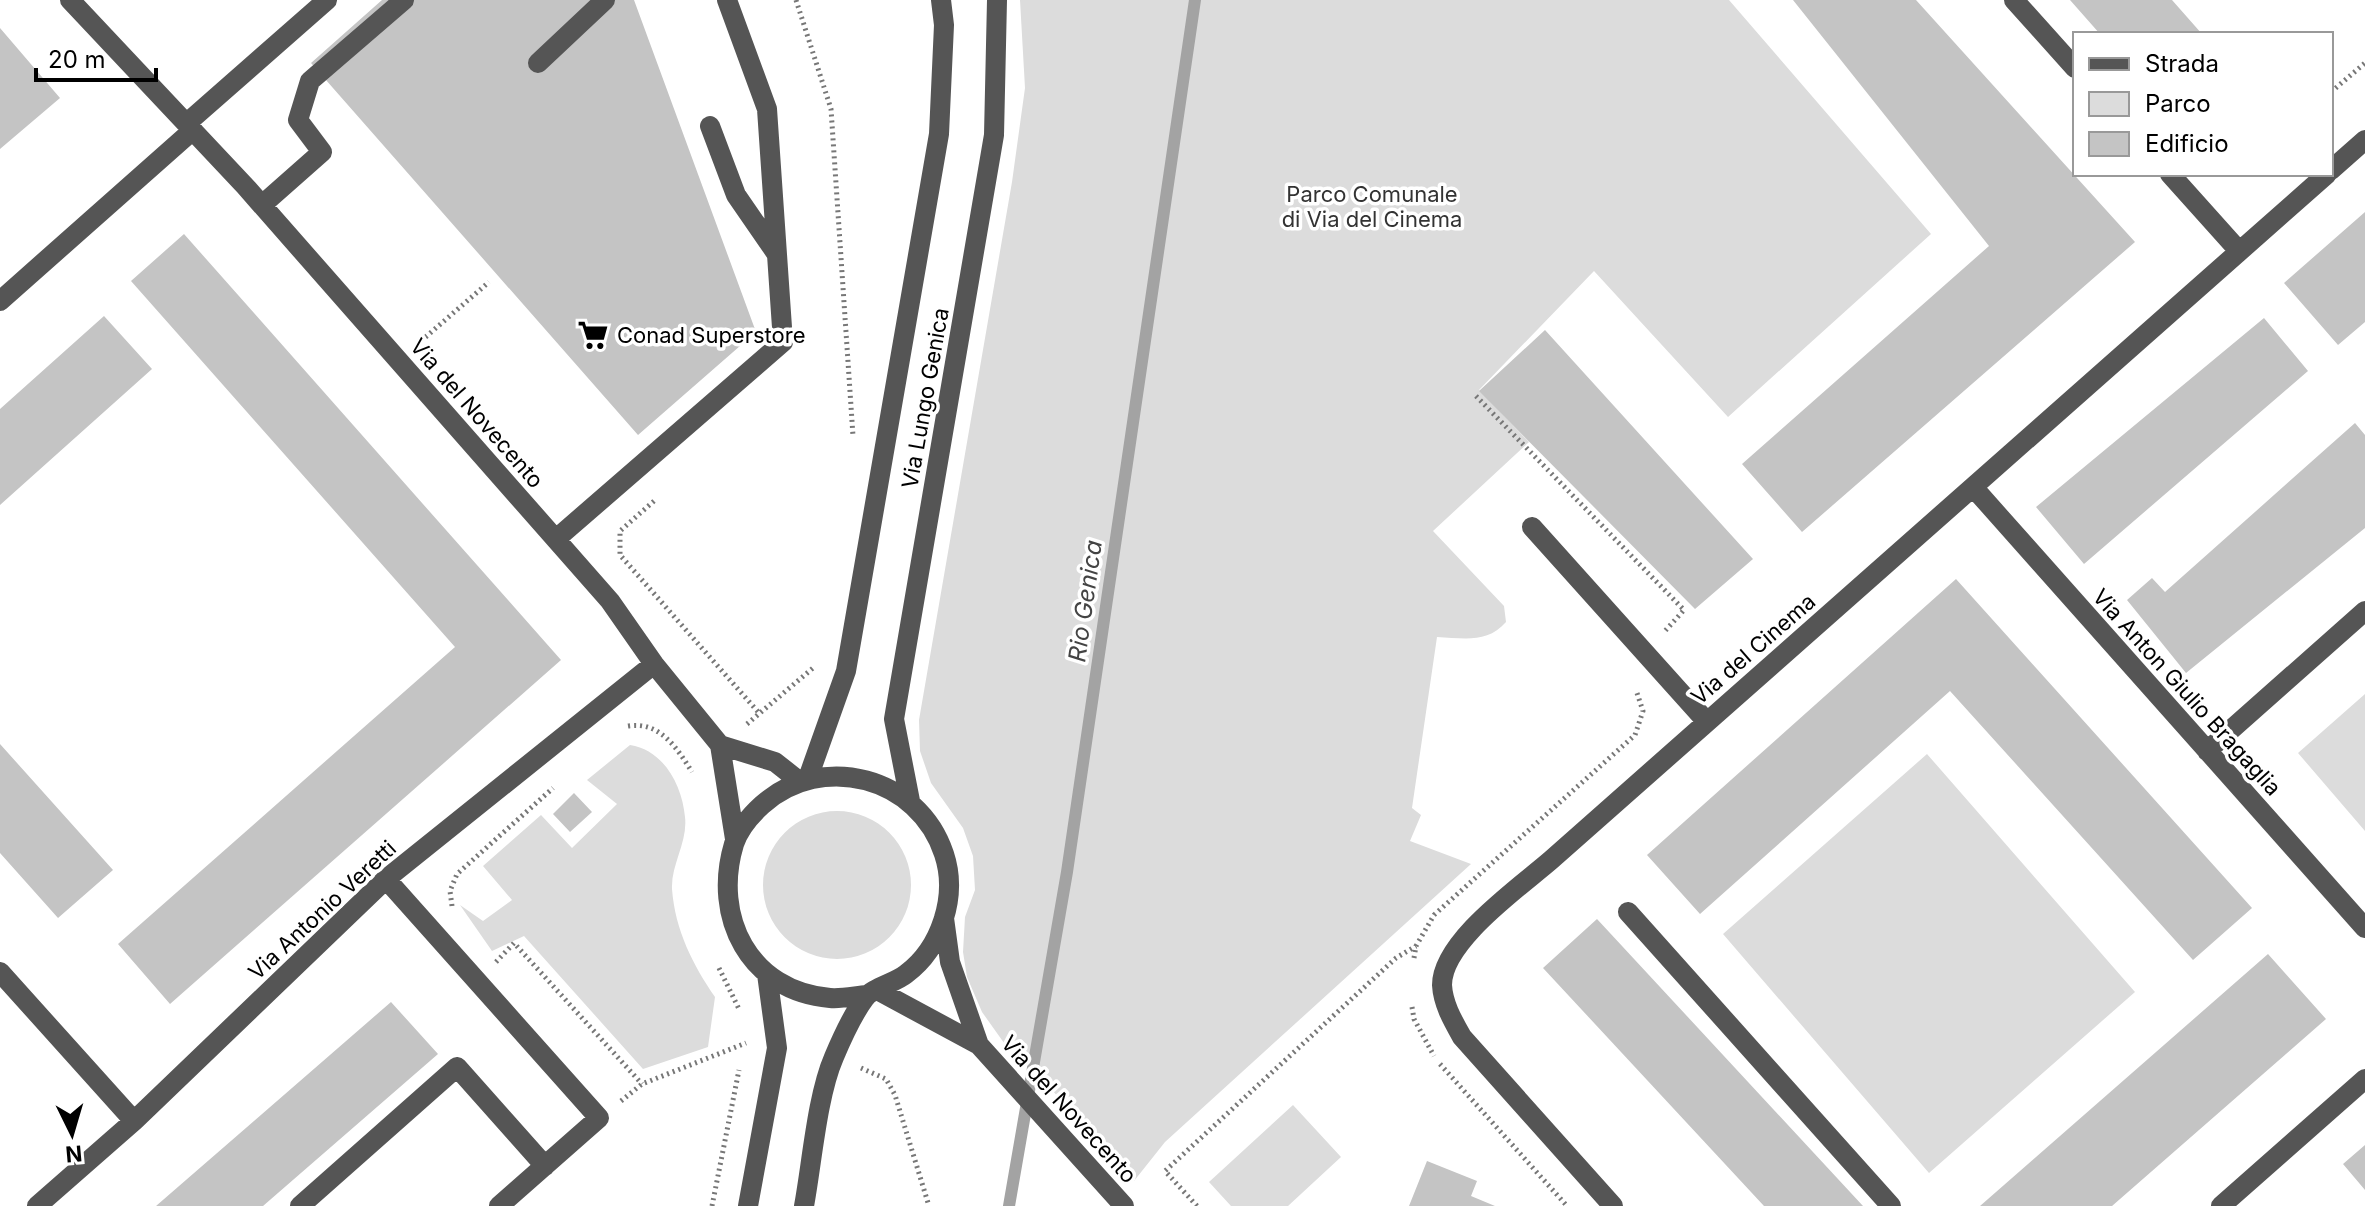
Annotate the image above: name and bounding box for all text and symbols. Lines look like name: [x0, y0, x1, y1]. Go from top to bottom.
scale bar: [36, 32, 156, 82]
legend: [2073, 32, 2333, 176]
text: 20 m: [48, 45, 106, 74]
text: Strada: [2145, 49, 2219, 78]
text: Parco: [2145, 89, 2211, 118]
text: Edificio: [2145, 129, 2229, 158]
park label: Parco Comunale di Via del Cinema: [1282, 181, 1462, 232]
street label: Via Lungo Genica: [896, 306, 954, 490]
supermarket icon: Conad Superstore: [576, 318, 610, 352]
place label: Conad Superstore: [617, 322, 806, 348]
street label: Via del Novecento: [405, 333, 549, 493]
water label: Rio Genica: [1062, 538, 1108, 664]
street label: Via Anton Giulio Bragaglia: [2087, 583, 2287, 801]
street label: Via del Cinema: [1686, 588, 1820, 710]
street label: Via Antonio Veretti: [243, 835, 401, 985]
street label: Via del Novecento: [996, 1030, 1142, 1188]
north arrow: [32, 1094, 112, 1174]
text: N: [64, 1140, 83, 1168]

